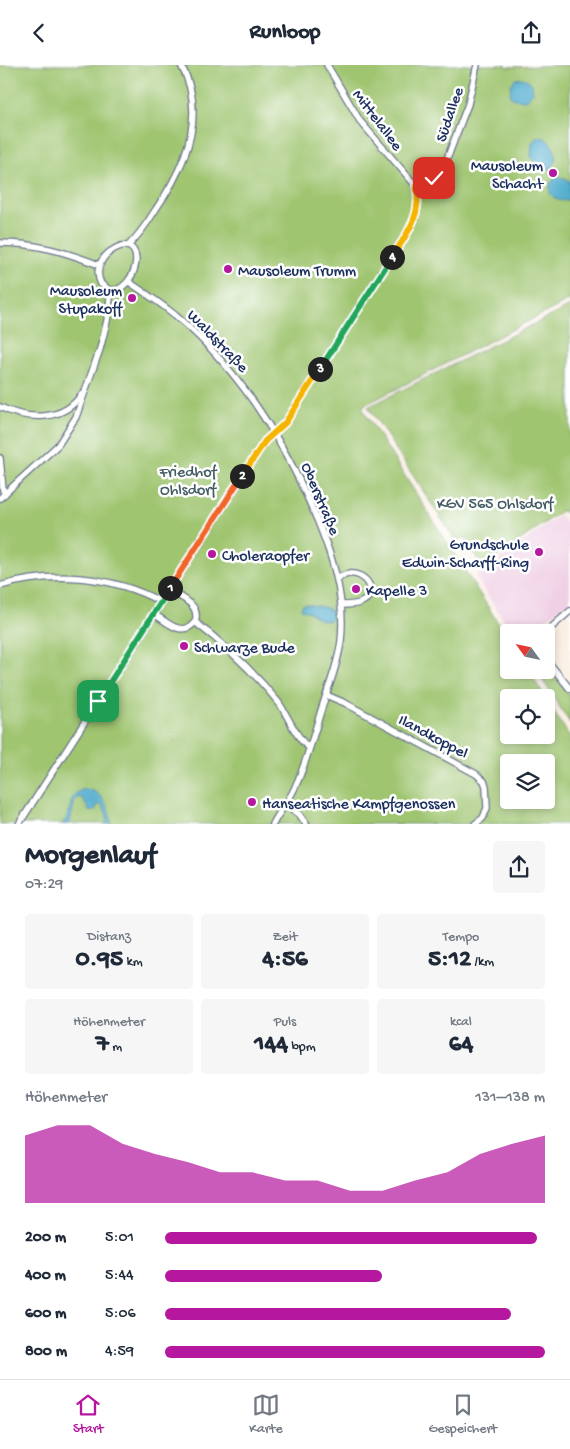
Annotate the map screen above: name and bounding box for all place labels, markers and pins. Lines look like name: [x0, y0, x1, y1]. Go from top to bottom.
pin: [413, 157, 455, 199]
place label: Mausoleum Schacht: [471, 158, 544, 195]
marker: Mausoleum Schacht: [547, 167, 559, 179]
pin: 4: [380, 245, 404, 269]
marker: Mausoleum Trumm: [222, 263, 234, 275]
place label: Mausoleum Trumm: [238, 263, 357, 282]
place label: Mausoleum Stupakoff: [50, 283, 123, 320]
marker: Mausoleum Stupakoff: [126, 292, 138, 304]
pin: 3: [308, 357, 332, 381]
pin: 2: [230, 463, 254, 489]
place label: Grundschule Edwin-Scharff-Ring: [402, 537, 530, 574]
marker: Grundschule Edwin-Scharff-Ring: [533, 546, 545, 558]
marker: Choleraopfer: [206, 548, 218, 560]
place label: Choleraopfer: [222, 548, 310, 567]
pin: 1: [158, 575, 182, 601]
marker: Kapelle 3: [350, 583, 362, 595]
place label: Kapelle 3: [366, 583, 427, 602]
marker: Schwarze Bude: [178, 640, 190, 652]
place label: Schwarze Bude: [194, 640, 296, 659]
pin: [77, 680, 119, 722]
marker: Hanseatische Kampfgenossen: [246, 796, 258, 808]
place label: Hanseatische Kampfgenossen: [262, 796, 456, 815]

